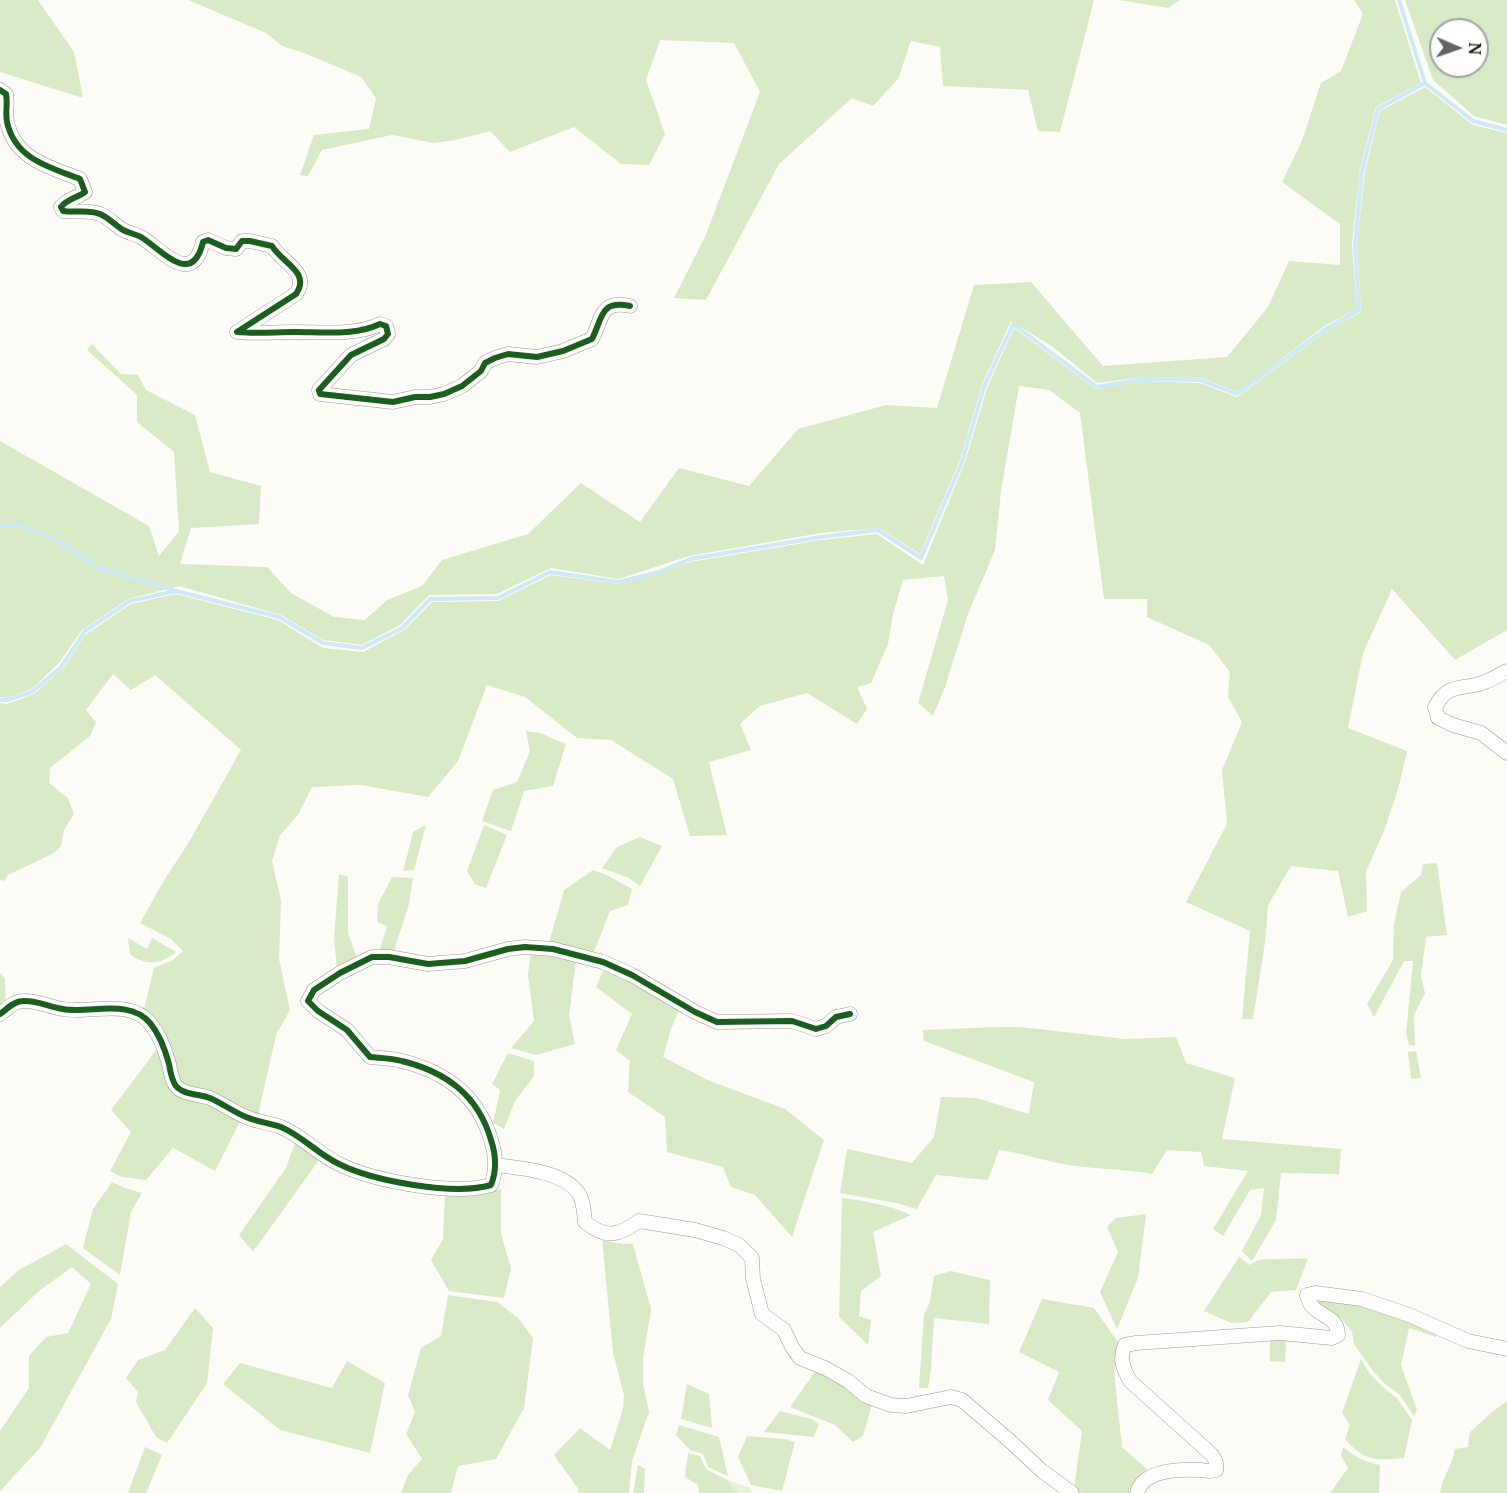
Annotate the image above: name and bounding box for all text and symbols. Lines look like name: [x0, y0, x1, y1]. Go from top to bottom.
north arrow: [1429, 18, 1489, 78]
text: N: [1464, 42, 1486, 55]

